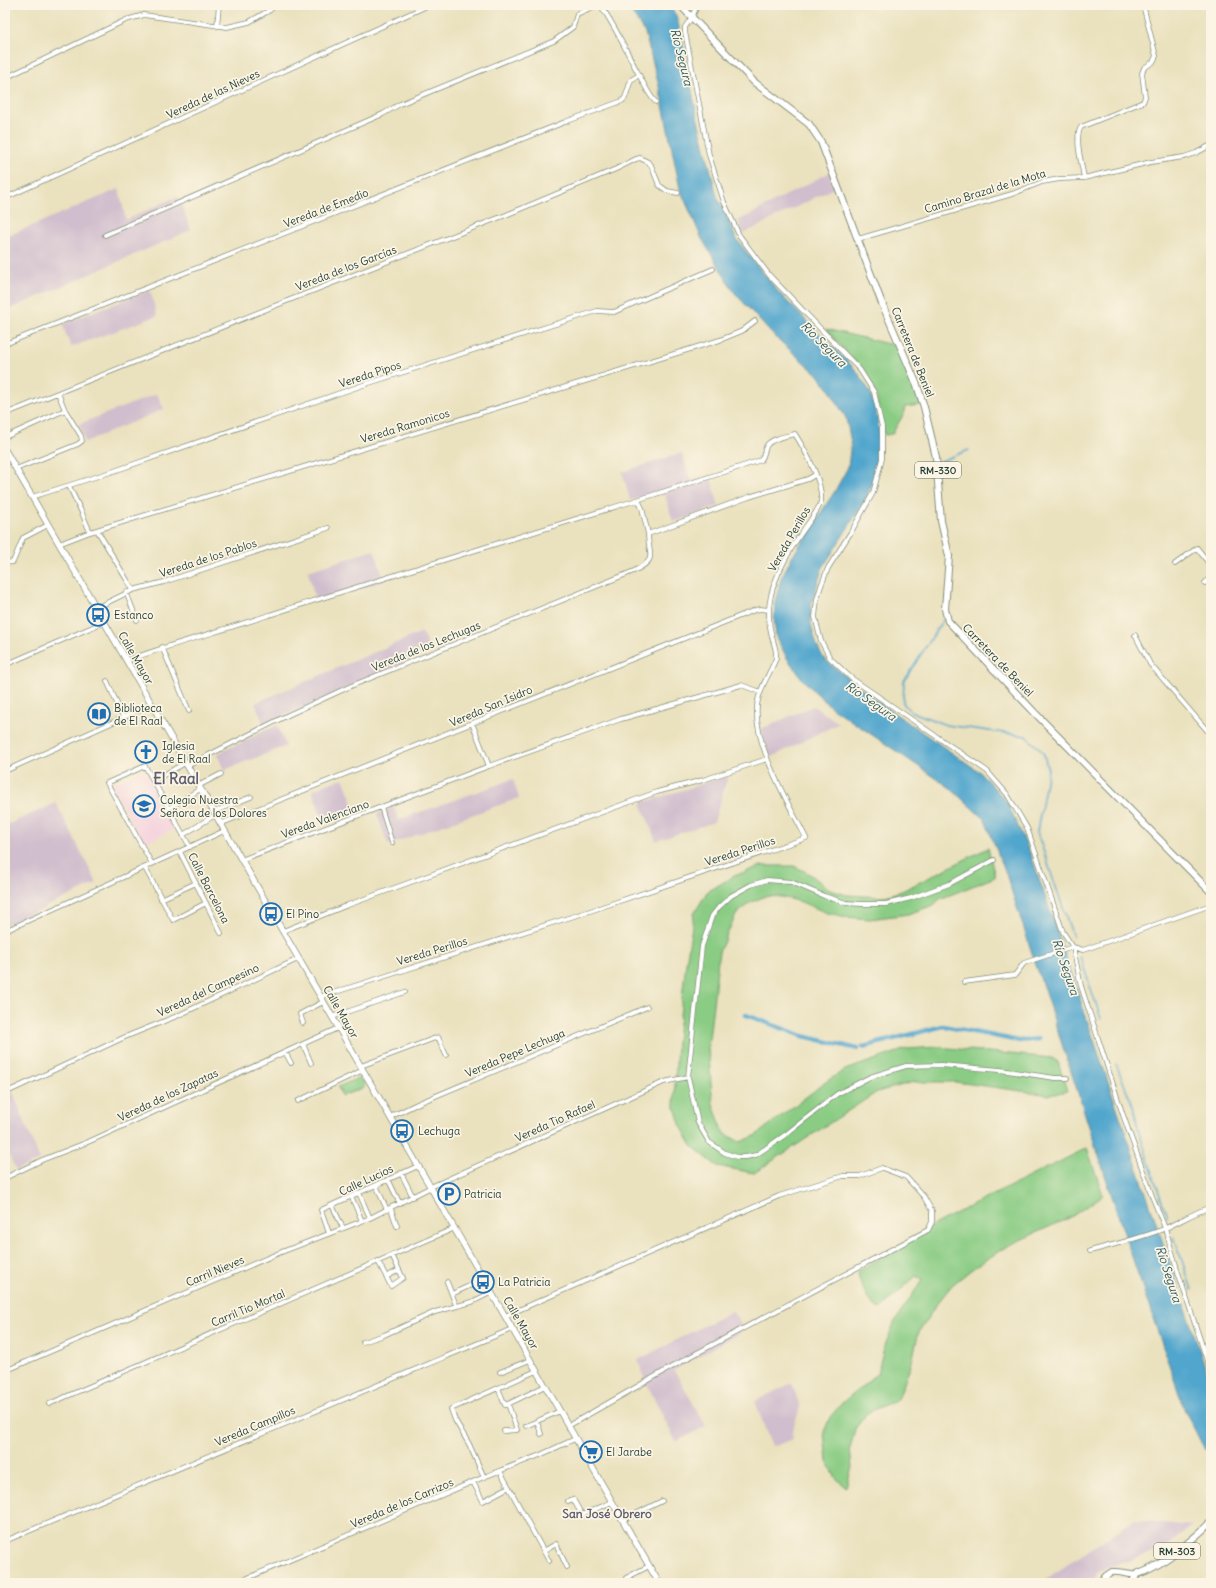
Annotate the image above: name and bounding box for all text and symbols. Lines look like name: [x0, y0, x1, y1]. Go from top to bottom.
water label: Río Segura: [668, 27, 697, 88]
street label: Vereda de las Nieves: [164, 66, 262, 122]
street label: Camino Brazal de la Mota: [923, 166, 1047, 216]
street label: Vereda de Emedio: [282, 185, 370, 231]
street label: Vereda de los Garcías: [294, 242, 398, 294]
street label: Carretera de Beniel: [889, 305, 937, 399]
water label: Río Segura: [798, 318, 851, 371]
street label: Vereda Pipos: [337, 357, 403, 391]
street label: Vereda Ramonicos: [359, 406, 451, 446]
road number: RM-330: [915, 462, 961, 478]
street label: Vereda Perillos: [765, 504, 813, 574]
street label: Vereda de los Pablos: [158, 536, 258, 580]
bus stop icon: Estanco: [85, 602, 111, 628]
place label: Estanco: [114, 608, 154, 622]
street label: Vereda de los Lechugas: [369, 618, 483, 674]
street label: Carretera de Beniel: [960, 621, 1036, 699]
street label: Calle Mayor: [115, 629, 157, 687]
water label: Río Segura: [843, 678, 900, 725]
street label: Vereda San Isidro: [448, 682, 534, 730]
library icon: Biblioteca de El Raal: [86, 701, 112, 727]
place label: Biblioteca de El Raal: [114, 701, 162, 728]
church icon: Iglesia de El Raal: [133, 739, 159, 765]
place label: Iglesia de El Raal: [162, 739, 210, 766]
district label: El Raal: [153, 769, 199, 788]
school or university icon: Colegio Nuestra Señora de los Dolores: [131, 793, 157, 819]
place label: Colegio Nuestra Señora de los Dolores: [160, 793, 267, 820]
street label: Vereda Valenciano: [279, 797, 371, 841]
street label: Vereda Perillos: [703, 833, 777, 869]
street label: Calle Barcelona: [185, 850, 233, 926]
bus stop icon: El Pino: [258, 901, 284, 927]
place label: El Pino: [286, 907, 319, 921]
street label: Vereda Perillos: [395, 934, 469, 968]
water label: Río Segura: [1049, 937, 1083, 998]
street label: Vereda del Campesino: [155, 960, 261, 1020]
street label: Calle Mayor: [320, 983, 362, 1041]
street label: Vereda Pepe Lechuga: [463, 1026, 567, 1080]
street label: Vereda de los Zapatas: [116, 1066, 220, 1124]
street label: Vereda Tio Rafael: [513, 1097, 597, 1145]
bus stop icon: Lechuga: [389, 1118, 415, 1144]
place label: Lechuga: [418, 1124, 460, 1138]
street label: Calle Lucios: [337, 1161, 395, 1199]
parking icon: Patricia: [436, 1181, 462, 1207]
place label: Patricia: [464, 1187, 502, 1201]
water label: Río Segura: [1153, 1244, 1186, 1305]
street label: Carril Nieves: [184, 1252, 246, 1290]
bus stop icon: La Patricia: [470, 1269, 496, 1295]
place label: La Patricia: [498, 1275, 550, 1289]
street label: Carril Tio Mortal: [209, 1286, 287, 1330]
street label: Calle Mayor: [500, 1294, 542, 1352]
street label: Vereda Campillos: [213, 1403, 297, 1449]
supermarket icon: El Jarabe: [578, 1439, 604, 1465]
place label: El Jarabe: [606, 1445, 652, 1459]
street label: Vereda de los Carrizos: [349, 1475, 455, 1531]
district label: San José Obrero: [562, 1506, 652, 1521]
road number: RM-303: [1154, 1543, 1200, 1559]

